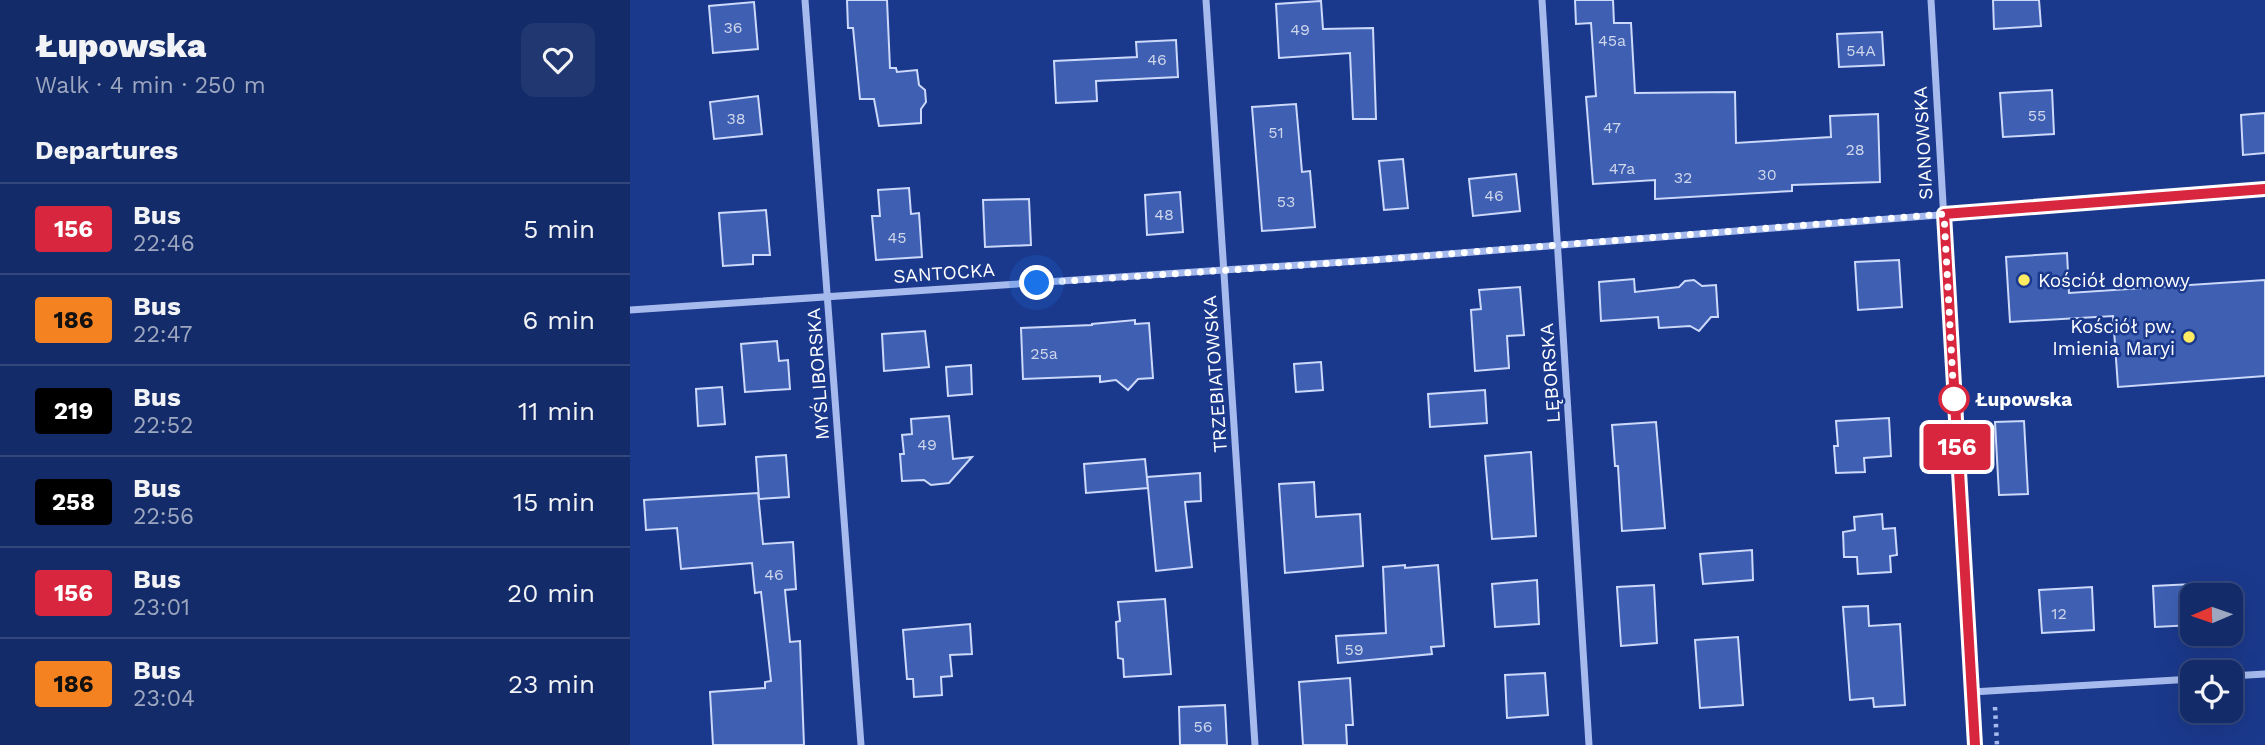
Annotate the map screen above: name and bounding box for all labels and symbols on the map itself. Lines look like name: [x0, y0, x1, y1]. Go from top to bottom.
house number: 36: [723, 18, 743, 37]
house number: 49: [1290, 20, 1310, 39]
house number: 45a: [1598, 31, 1626, 50]
house number: 54A: [1846, 41, 1876, 60]
house number: 46: [1147, 50, 1167, 69]
street label: SIANOWSKA: [1909, 85, 1937, 200]
house number: 55: [2028, 106, 2046, 125]
house number: 38: [726, 109, 746, 128]
house number: 47: [1603, 118, 1621, 137]
house number: 51: [1268, 123, 1284, 142]
house number: 28: [1845, 140, 1865, 159]
house number: 47a: [1609, 159, 1635, 178]
house number: 30: [1757, 165, 1777, 184]
house number: 32: [1674, 168, 1692, 187]
house number: 46: [1484, 186, 1504, 205]
house number: 53: [1277, 192, 1295, 211]
house number: 48: [1154, 205, 1174, 224]
house number: 45: [887, 228, 907, 247]
street label: SANTOCKA: [892, 258, 996, 288]
your location: [1019, 265, 1054, 300]
place label: Kościół domowy: [2038, 269, 2190, 292]
marker: Kościół domowy: [2016, 272, 2032, 288]
street label: TRZEBIATOWSKA: [1198, 294, 1232, 453]
street label: MYŚLIBORSKA: [802, 307, 834, 441]
place label: Kościół pw. Imienia Maryi: [2052, 315, 2175, 360]
street label: LĘBORSKA: [1535, 322, 1565, 424]
marker: Kościół pw. Imienia Maryi: [2181, 329, 2197, 345]
house number: 25a: [1030, 344, 1058, 363]
marker: Łupowska: [1939, 384, 1969, 414]
place label: Łupowska: [1975, 388, 2072, 411]
line badge: 156: [1917, 424, 1997, 470]
house number: 49: [917, 435, 937, 454]
house number: 46: [764, 565, 784, 584]
north arrow: [2180, 583, 2244, 646]
house number: 12: [2051, 604, 2067, 623]
house number: 59: [1344, 640, 1364, 659]
house number: 56: [1193, 717, 1213, 736]

